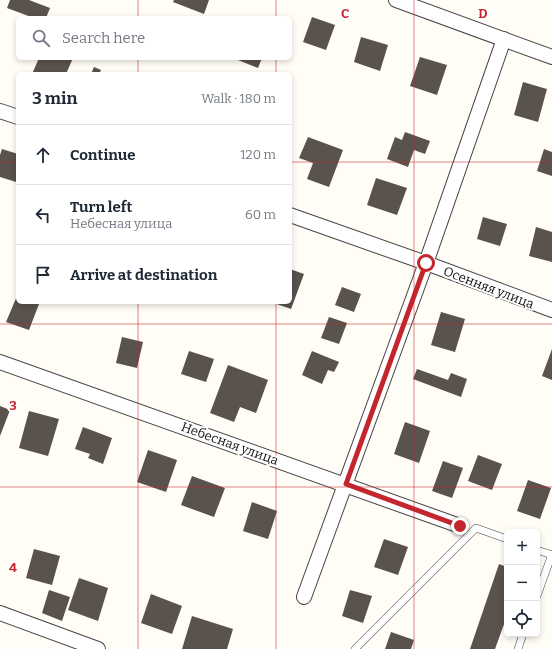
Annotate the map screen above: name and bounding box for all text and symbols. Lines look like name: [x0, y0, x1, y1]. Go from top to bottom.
text: C: [341, 6, 349, 21]
text: D: [478, 6, 488, 21]
search box: [16, 16, 292, 60]
icon: search: [30, 27, 52, 49]
text: Search here: [62, 29, 145, 47]
text: 3 min: [32, 88, 77, 109]
text: Walk · 180 m: [201, 91, 276, 106]
icon: ahead: [32, 144, 54, 166]
text: Continue: [70, 146, 136, 164]
text: 120 m: [240, 147, 276, 162]
text: Turn left: [70, 198, 132, 216]
icon: left: [32, 204, 54, 226]
text: 60 m: [245, 207, 276, 222]
text: Небесная улица: [70, 216, 172, 231]
route start: [417, 254, 435, 272]
street label: Осенняя улица: [441, 263, 536, 312]
icon: arrive: [32, 264, 54, 286]
text: Arrive at destination: [70, 266, 217, 284]
text: 3: [9, 398, 17, 413]
street label: Небесная улица: [179, 419, 280, 468]
route end: [451, 517, 469, 535]
map controls: [504, 529, 540, 637]
button: +: [504, 529, 540, 565]
text: 4: [9, 560, 17, 575]
button: −: [504, 565, 540, 601]
button: locate: [504, 601, 540, 637]

